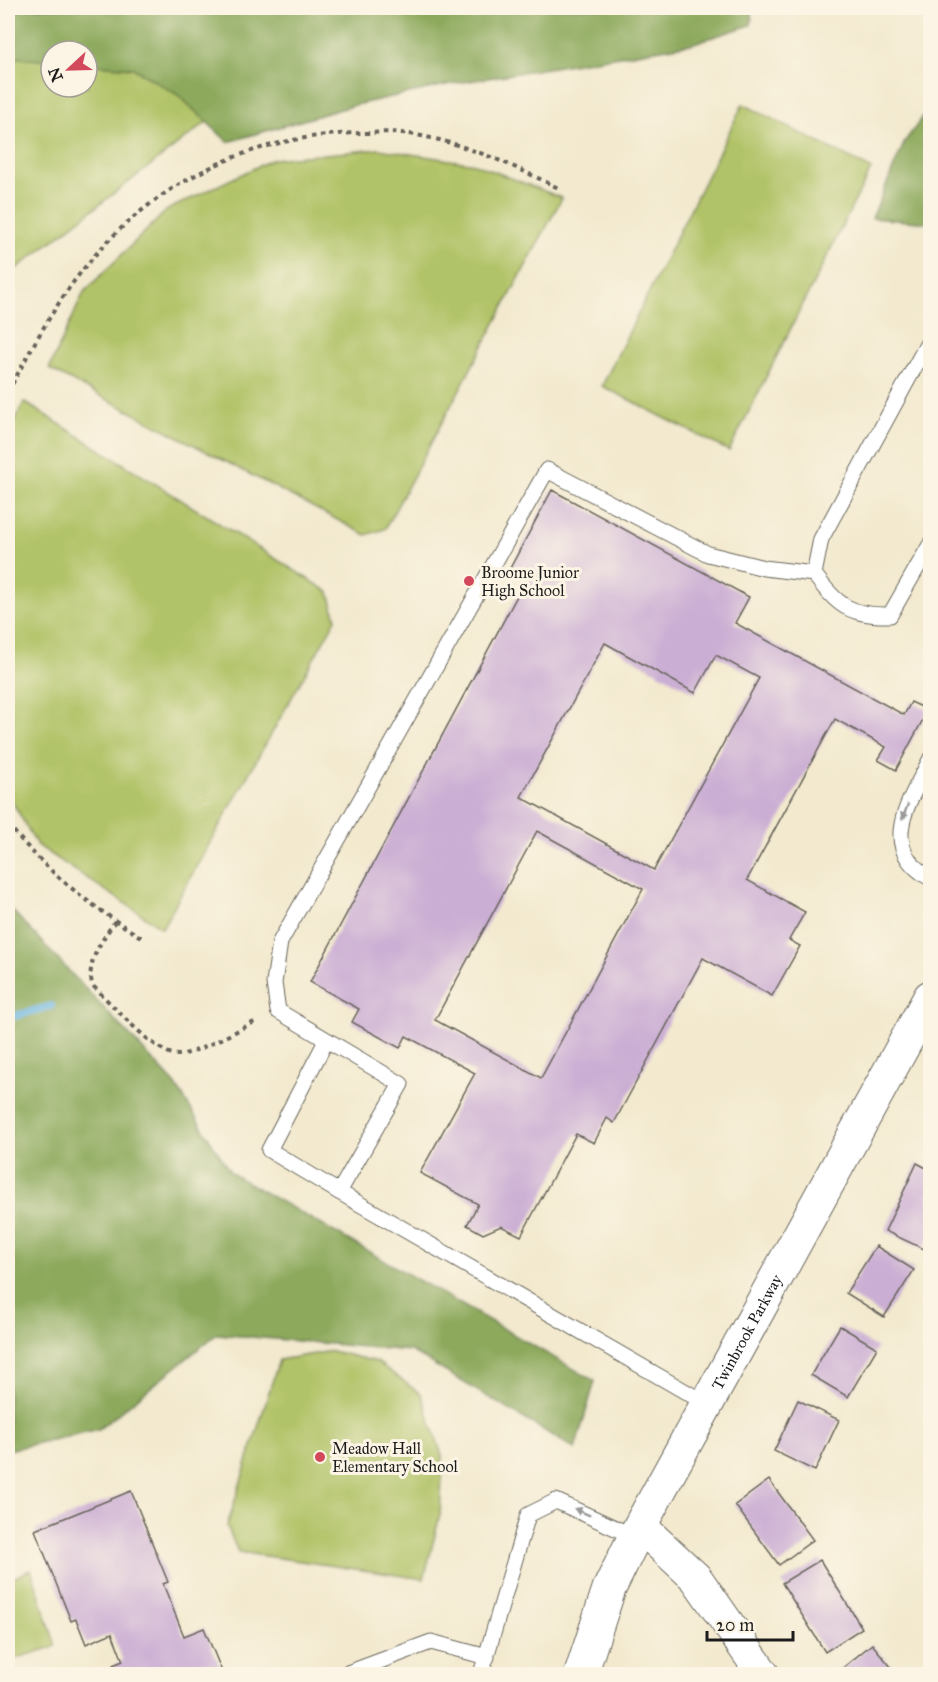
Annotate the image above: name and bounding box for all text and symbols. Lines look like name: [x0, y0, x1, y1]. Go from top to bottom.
north arrow: [39, 39, 99, 99]
text: N: [44, 64, 67, 84]
place label: Broome Junior High School: [481, 563, 579, 601]
marker: Broome Junior High School: [462, 574, 476, 588]
one-way arrow: [900, 804, 910, 822]
street label: Twinbrook Parkway: [707, 1271, 786, 1393]
place label: Meadow Hall Elementary School: [332, 1439, 458, 1476]
marker: Meadow Hall Elementary School: [313, 1450, 327, 1464]
one-way arrow: [573, 1507, 591, 1517]
scale bar: [707, 1604, 792, 1642]
text: 20 m: [716, 1614, 754, 1636]

